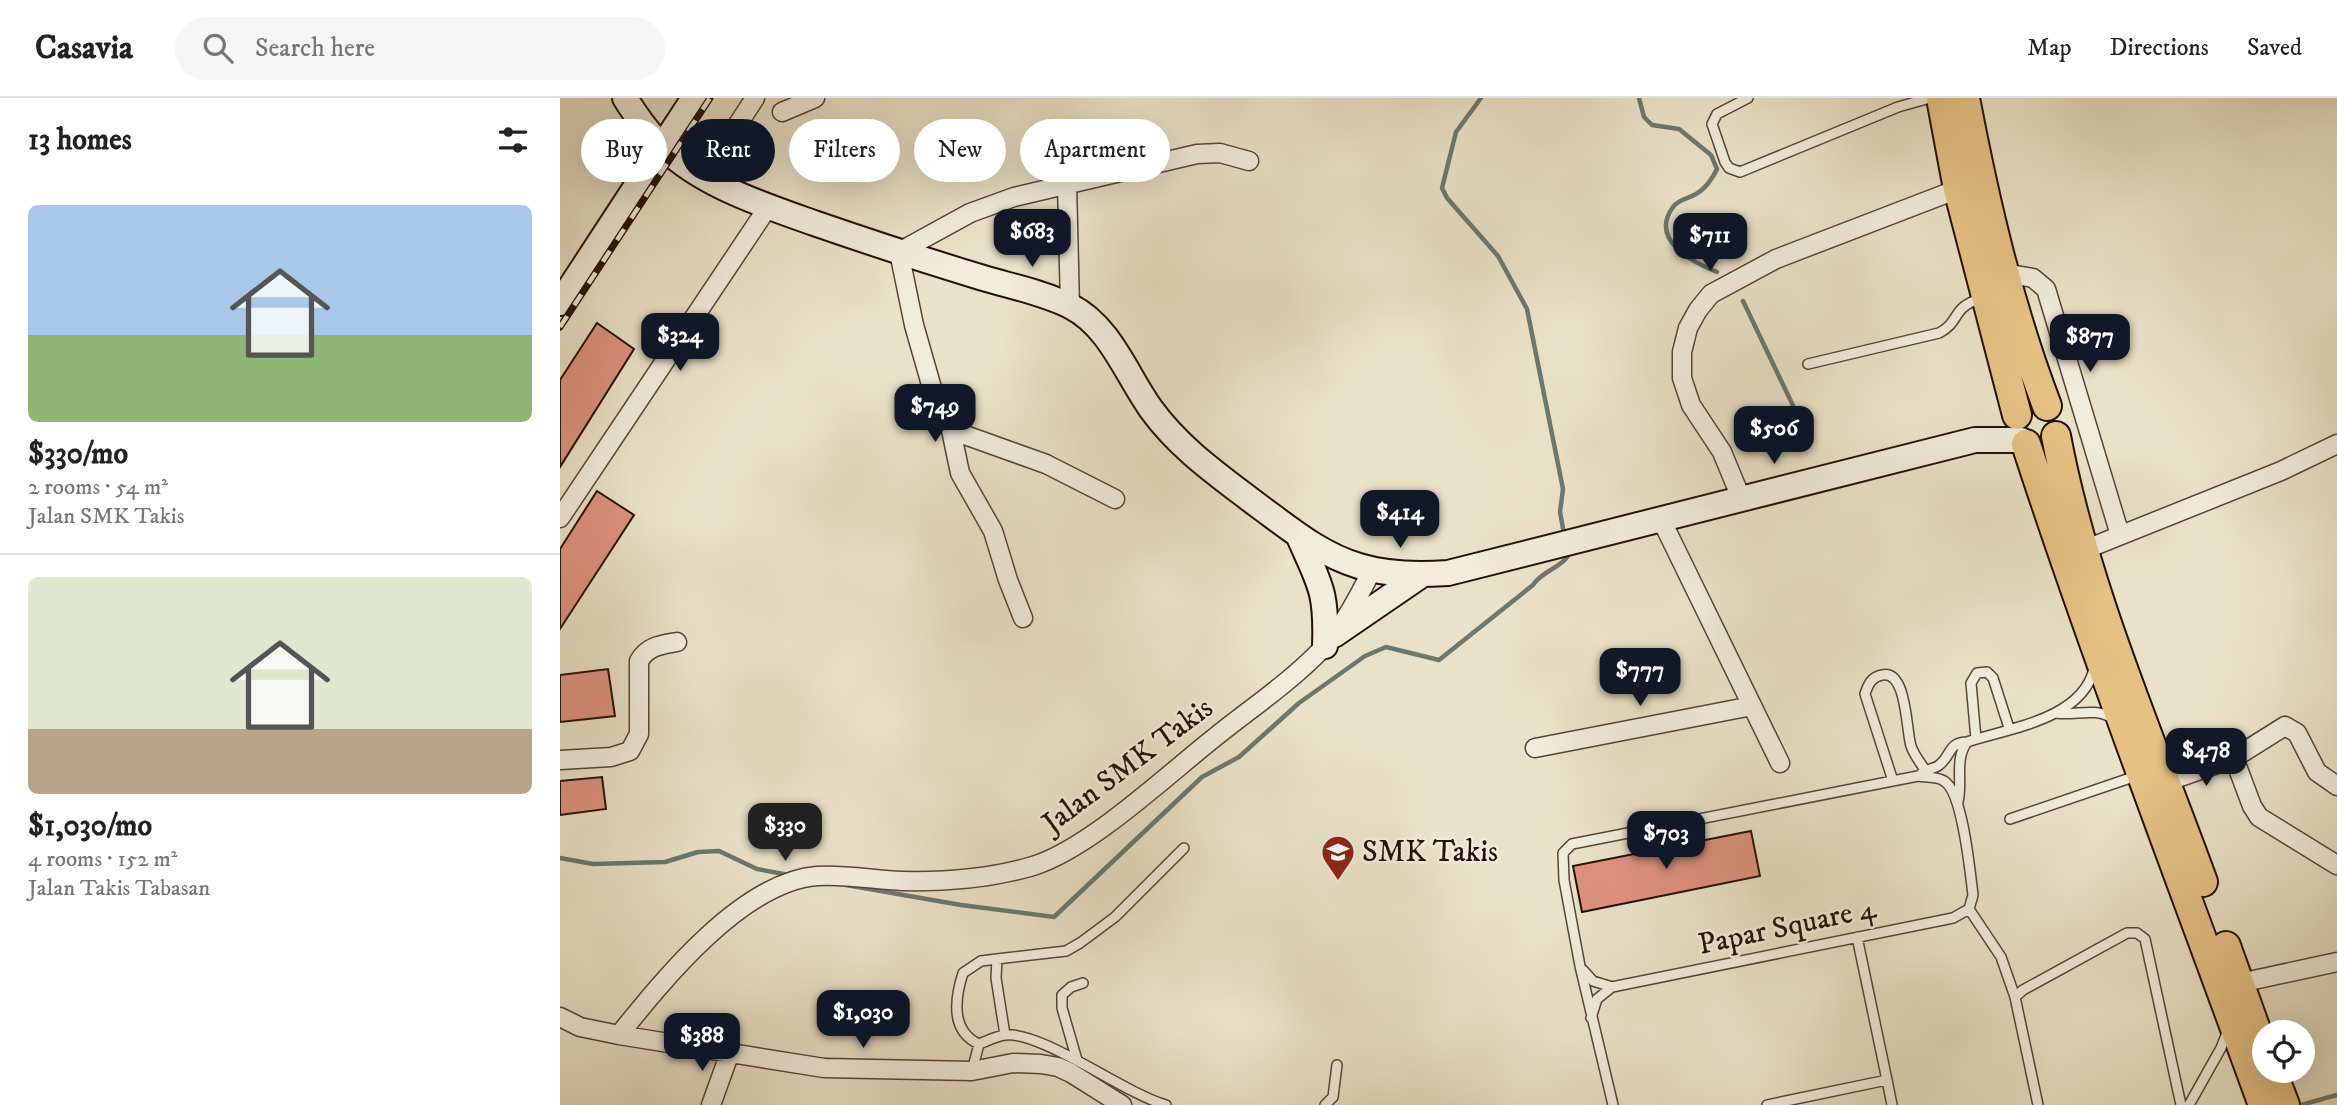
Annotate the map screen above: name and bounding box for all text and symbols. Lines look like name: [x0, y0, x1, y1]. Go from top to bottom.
search box: [175, 17, 665, 80]
text: Casavia: [35, 28, 133, 69]
icon: search: [199, 29, 237, 67]
text: Search here: [255, 32, 375, 65]
text: Map: [2027, 33, 2072, 63]
text: Directions: [2110, 33, 2209, 63]
text: Saved: [2247, 33, 2302, 63]
chip: Buy: [581, 119, 667, 182]
chip: Rent: [681, 119, 775, 182]
chip: Filters: [789, 119, 900, 182]
chip: New: [914, 119, 1006, 182]
chip: Apartment: [1020, 119, 1170, 182]
icon: filters: [494, 121, 532, 159]
text: 13 homes: [28, 122, 132, 159]
pin: $683: [991, 209, 1073, 269]
pin: $711: [1669, 214, 1751, 273]
text: $683: [1010, 217, 1054, 246]
text: $711: [1689, 221, 1731, 250]
icon: home: [217, 250, 343, 376]
pin: $324: [639, 314, 721, 373]
pin: $877: [2049, 314, 2131, 374]
text: $324: [657, 321, 703, 350]
text: $877: [2066, 322, 2114, 351]
pin: $749: [894, 384, 976, 444]
text: $749: [911, 392, 960, 421]
pin: $506: [1733, 406, 1815, 466]
text: $506: [1750, 414, 1798, 443]
text: $330/mo: [28, 436, 128, 473]
text: 2 rooms · 54 m²: [28, 473, 168, 502]
pin: $414: [1359, 490, 1441, 550]
text: $414: [1376, 498, 1424, 527]
text: Jalan SMK Takis: [28, 502, 184, 531]
icon: home: [217, 622, 343, 748]
pin: $777: [1599, 648, 1681, 708]
text: $777: [1616, 656, 1664, 685]
street label: Jalan SMK Takis: [1033, 690, 1221, 844]
pin: $478: [2165, 728, 2247, 788]
text: $478: [2182, 736, 2230, 765]
pin: $330: [744, 804, 826, 863]
text: $1,030/mo: [28, 808, 152, 845]
text: $330: [764, 811, 806, 840]
pin: $703: [1625, 812, 1707, 871]
text: $703: [1643, 819, 1689, 848]
school or university icon: SMK Takis: [1319, 833, 1357, 882]
place label: SMK Takis: [1362, 834, 1498, 871]
text: 4 rooms · 152 m²: [28, 845, 177, 874]
text: Jalan Takis Tabasan: [28, 874, 210, 903]
street label: Papar Square 4: [1695, 890, 1880, 964]
pin: $1,030: [806, 990, 920, 1050]
text: $1,030: [833, 998, 893, 1027]
pin: $388: [661, 1014, 743, 1073]
map controls: [2252, 1020, 2315, 1083]
button: locate: [2252, 1020, 2315, 1083]
text: $388: [680, 1021, 724, 1050]

